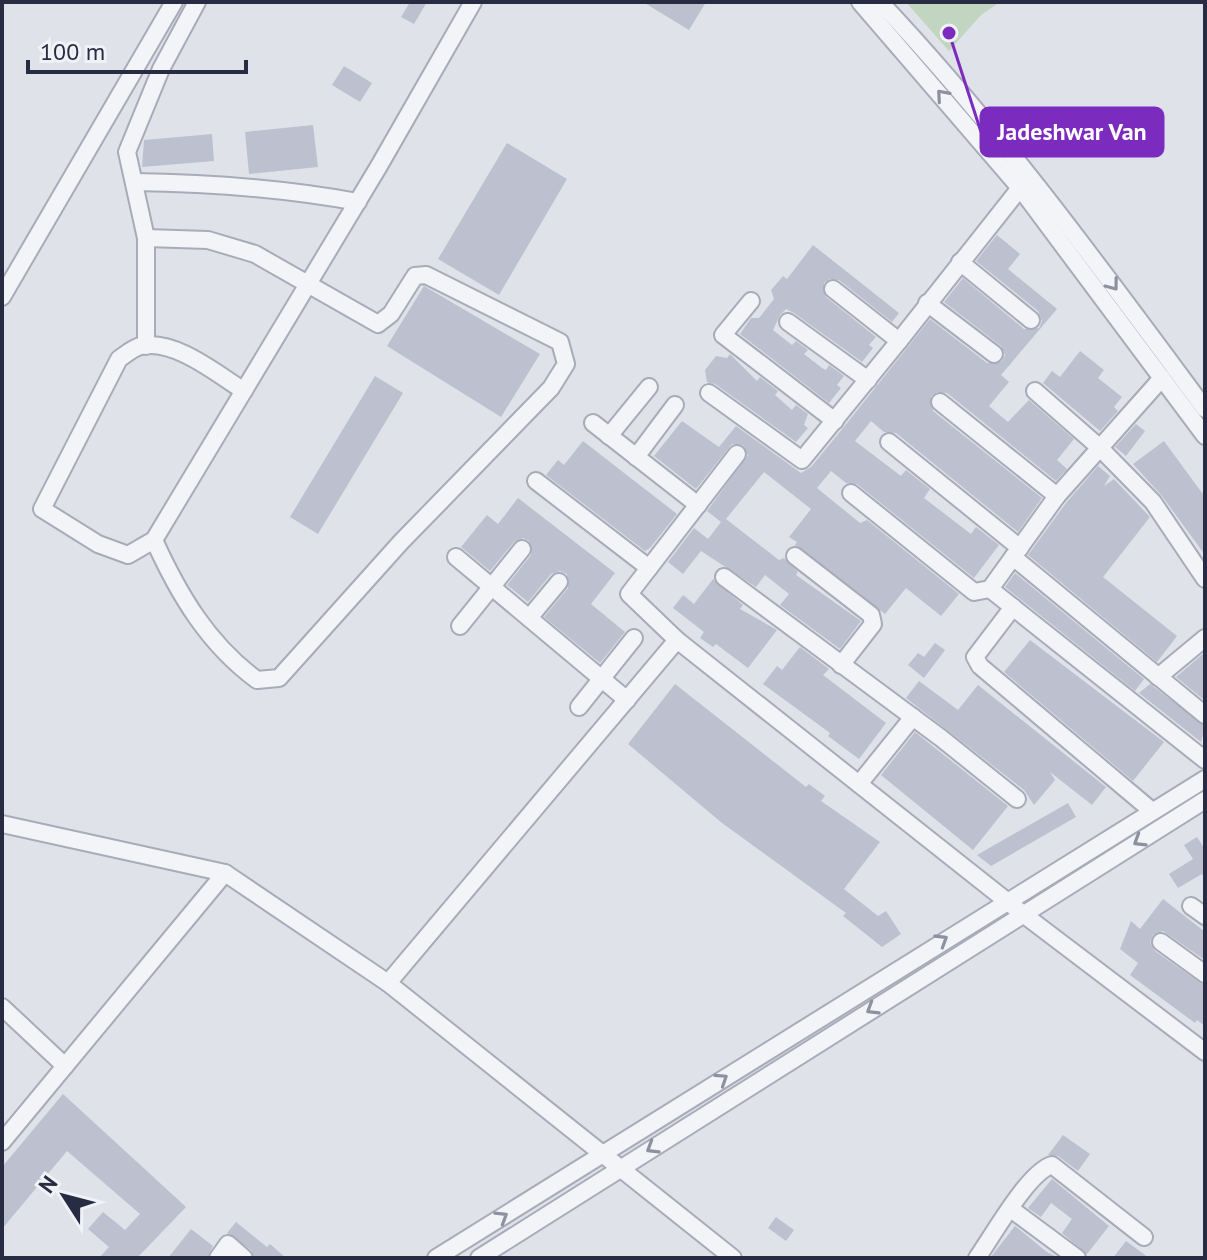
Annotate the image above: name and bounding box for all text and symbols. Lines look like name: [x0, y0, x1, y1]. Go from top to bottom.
scale bar: [28, 24, 246, 74]
text: 100 m: [40, 36, 105, 67]
one-way arrow: [937, 90, 952, 104]
callout: Jadeshwar Van: [981, 108, 1163, 156]
text: Jadeshwar Van: [996, 116, 1147, 147]
one-way arrow: [1104, 277, 1118, 291]
one-way arrow: [1133, 831, 1148, 847]
one-way arrow: [933, 935, 948, 950]
one-way arrow: [866, 1000, 880, 1015]
one-way arrow: [713, 1073, 728, 1088]
one-way arrow: [646, 1139, 661, 1154]
north arrow: [24, 1156, 104, 1236]
text: N: [32, 1170, 63, 1198]
one-way arrow: [493, 1211, 508, 1227]

